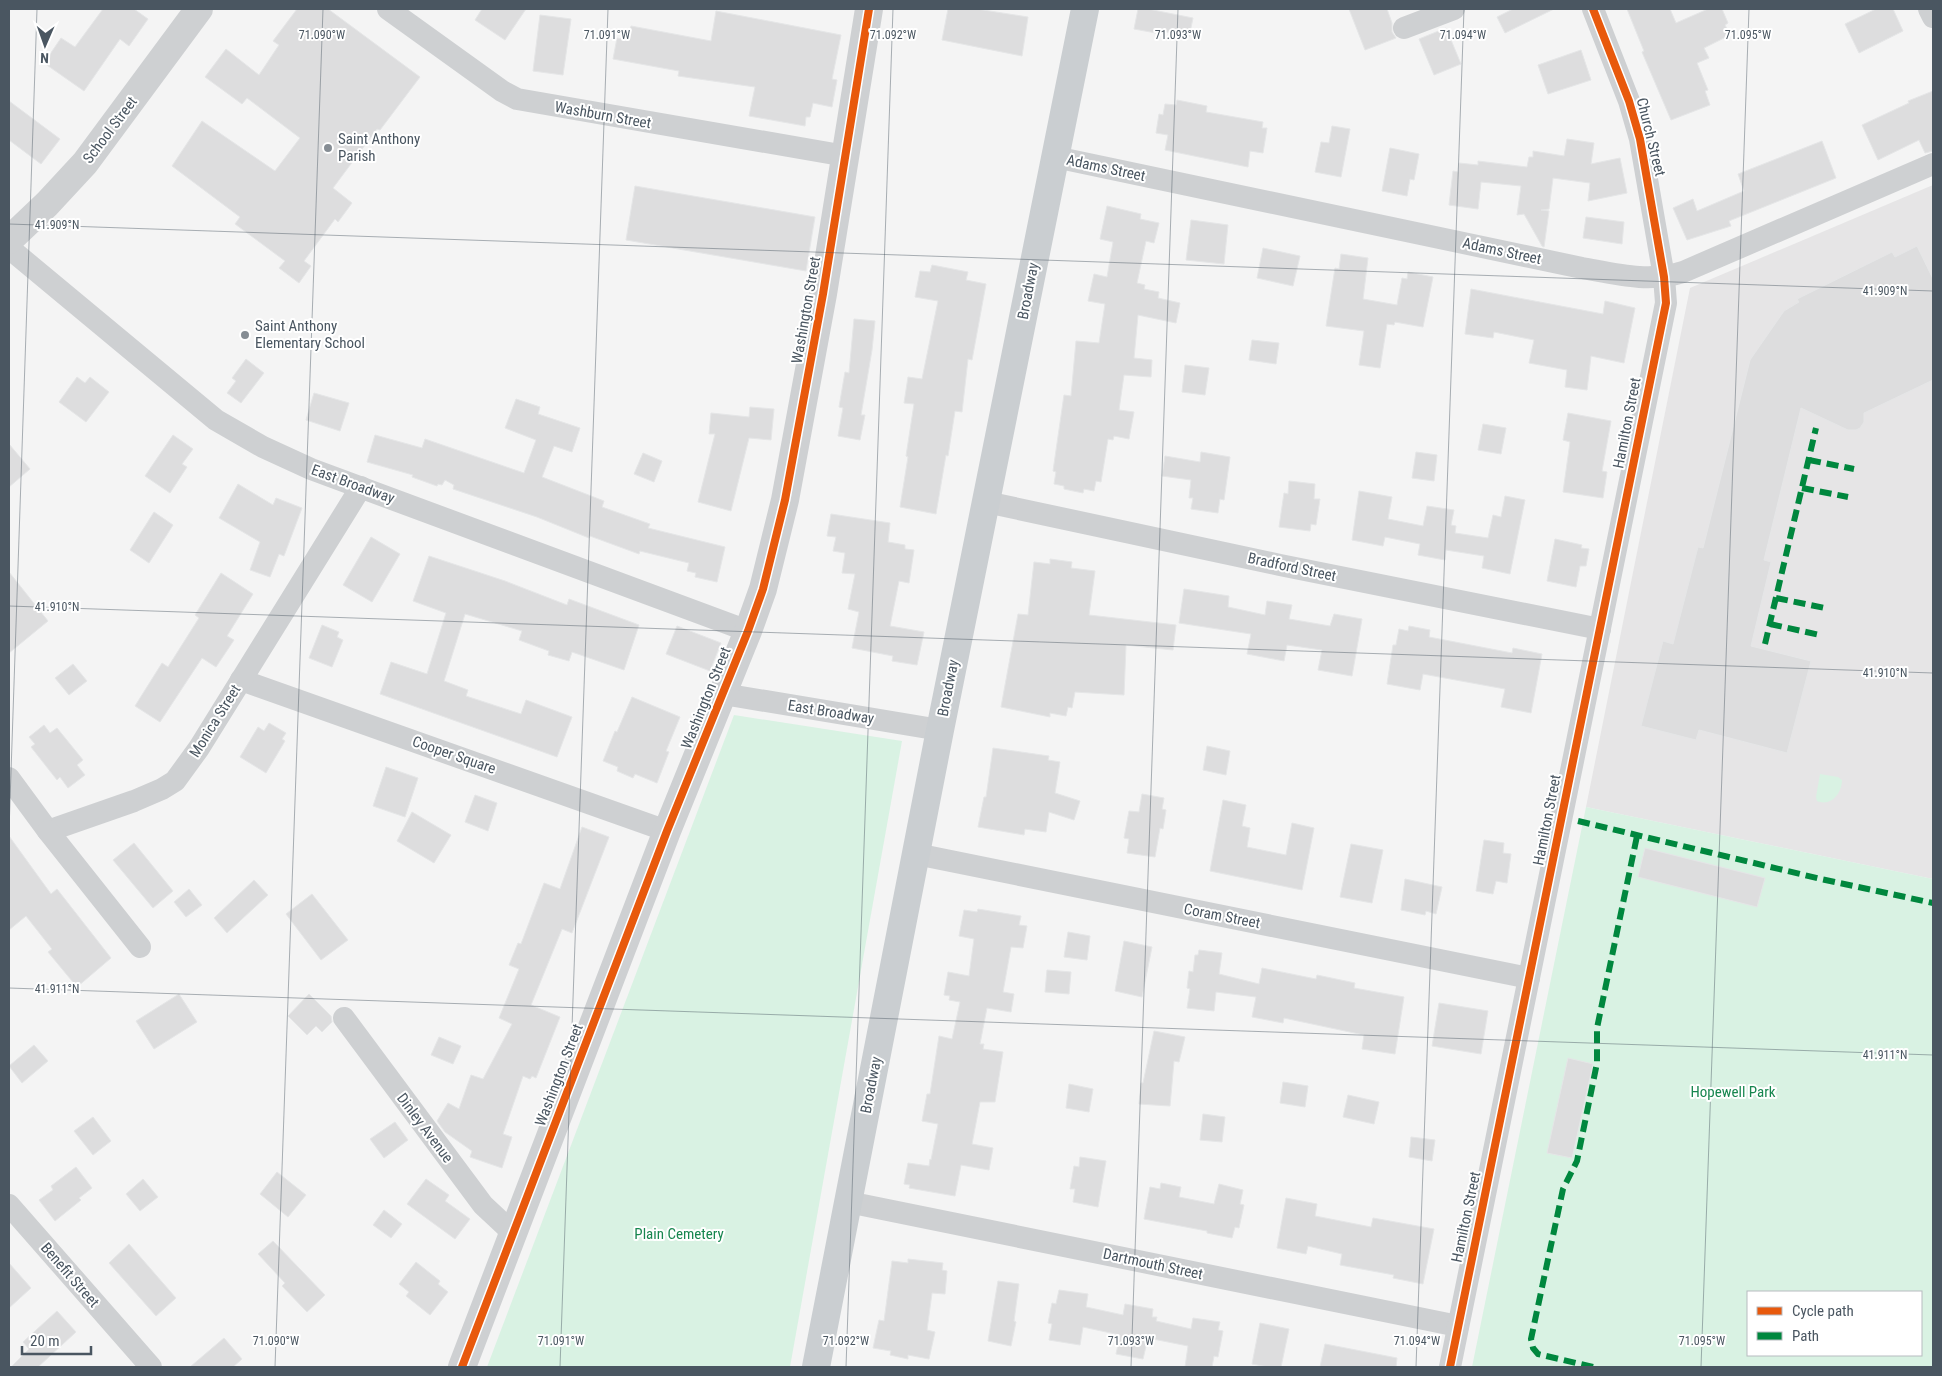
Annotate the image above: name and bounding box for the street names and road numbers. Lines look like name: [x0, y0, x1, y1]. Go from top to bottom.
street label: School Street: [79, 93, 141, 167]
street label: Church Street: [1633, 96, 1669, 178]
street label: Washburn Street: [553, 98, 653, 132]
street label: Adams Street: [1065, 151, 1147, 185]
street label: Adams Street: [1461, 234, 1543, 268]
street label: Washington Street: [788, 255, 824, 365]
street label: Broadway: [1014, 261, 1042, 321]
street label: Hamilton Street: [1609, 376, 1645, 470]
street label: East Broadway: [309, 461, 397, 507]
street label: Bradford Street: [1246, 549, 1338, 585]
street label: Washington Street: [677, 644, 735, 752]
street label: Broadway: [934, 658, 962, 718]
street label: Monica Street: [186, 681, 244, 761]
street label: East Broadway: [787, 696, 875, 728]
street label: Cooper Square: [410, 732, 498, 778]
street label: Hamilton Street: [1529, 773, 1565, 867]
street label: Coram Street: [1182, 900, 1262, 932]
street label: Washington Street: [531, 1021, 587, 1129]
street label: Broadway: [857, 1055, 885, 1115]
street label: Dinley Avenue: [393, 1090, 457, 1166]
street label: Hamilton Street: [1448, 1170, 1484, 1264]
street label: Benefit Street: [37, 1239, 103, 1311]
street label: Dartmouth Street: [1101, 1245, 1205, 1283]

